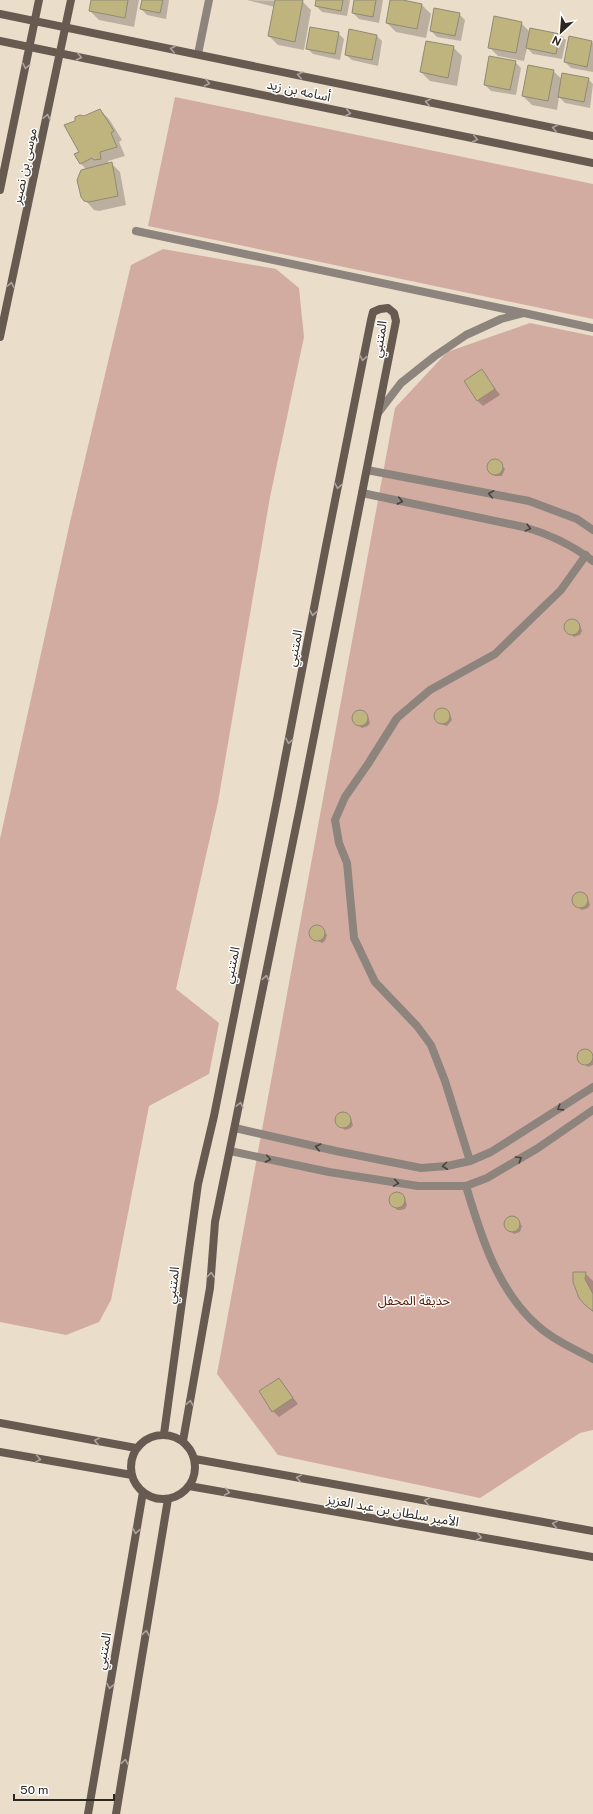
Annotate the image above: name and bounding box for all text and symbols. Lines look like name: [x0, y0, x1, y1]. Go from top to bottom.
north arrow: [541, 12, 581, 52]
text: N: [550, 34, 563, 48]
one-way arrow: [170, 45, 176, 54]
one-way arrow: [76, 52, 83, 60]
one-way arrow: [22, 63, 30, 69]
one-way arrow: [297, 72, 303, 80]
street label: أسامه بن زيد: [265, 76, 332, 106]
one-way arrow: [204, 79, 210, 87]
one-way arrow: [424, 98, 431, 107]
one-way arrow: [345, 108, 351, 116]
one-way arrow: [42, 113, 50, 120]
one-way arrow: [552, 125, 558, 133]
street label: موسى بن نصير: [9, 126, 41, 207]
one-way arrow: [472, 134, 478, 142]
one-way arrow: [6, 282, 15, 288]
street label: المتنبي: [369, 319, 393, 359]
one-way arrow: [360, 355, 368, 361]
one-way arrow: [334, 483, 342, 489]
one-way arrow: [488, 490, 494, 499]
one-way arrow: [397, 497, 404, 505]
one-way arrow: [524, 523, 531, 532]
one-way arrow: [309, 610, 317, 616]
street label: المتنبي: [284, 628, 308, 668]
one-way arrow: [285, 738, 293, 744]
street label: المتنبي: [220, 945, 246, 986]
one-way arrow: [261, 975, 269, 981]
one-way arrow: [235, 1102, 243, 1109]
one-way arrow: [557, 1103, 564, 1111]
one-way arrow: [314, 1143, 321, 1151]
one-way arrow: [265, 1155, 271, 1163]
one-way arrow: [515, 1156, 522, 1163]
one-way arrow: [442, 1161, 448, 1170]
one-way arrow: [393, 1178, 399, 1187]
street label: المتنبي: [163, 1266, 185, 1305]
one-way arrow: [206, 1272, 215, 1278]
park label: حديقة المحفل: [378, 1293, 451, 1309]
one-way arrow: [185, 1400, 194, 1406]
one-way arrow: [94, 1437, 101, 1446]
one-way arrow: [35, 1454, 41, 1462]
one-way arrow: [296, 1474, 302, 1483]
one-way arrow: [224, 1488, 231, 1496]
street label: الأمير سلطان بن عبد العزيز: [324, 1491, 460, 1531]
one-way arrow: [424, 1497, 430, 1506]
one-way arrow: [551, 1520, 558, 1529]
one-way arrow: [133, 1527, 141, 1534]
one-way arrow: [476, 1533, 483, 1541]
one-way arrow: [141, 1630, 149, 1637]
street label: المتنبي: [93, 1631, 117, 1671]
one-way arrow: [106, 1683, 114, 1689]
one-way arrow: [120, 1759, 128, 1765]
scale bar: [14, 1776, 114, 1802]
text: 50 m: [20, 1783, 48, 1797]

